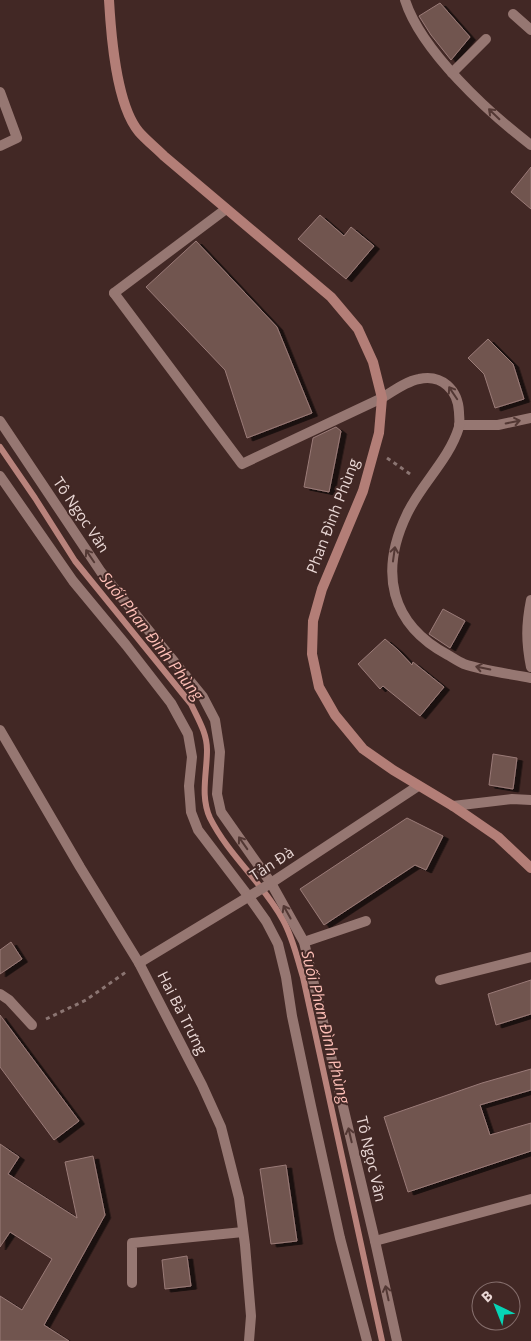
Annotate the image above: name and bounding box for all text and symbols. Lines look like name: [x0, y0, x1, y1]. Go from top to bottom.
one-way arrow: [488, 108, 500, 120]
one-way arrow: [448, 386, 459, 400]
one-way arrow: [504, 417, 520, 426]
street label: Phan Đình Phùng: [301, 455, 363, 576]
street label: Tô Ngọc Vân: [49, 473, 115, 556]
one-way arrow: [389, 546, 399, 562]
one-way arrow: [85, 549, 95, 563]
water label: Suối Phan Đình Phùng: [95, 567, 210, 705]
one-way arrow: [476, 663, 492, 672]
one-way arrow: [238, 836, 248, 850]
street label: Tản Đà: [245, 841, 297, 885]
one-way arrow: [282, 905, 292, 920]
water label: Suối Phan Đình Phùng: [296, 948, 356, 1107]
street label: Hai Bà Trưng: [153, 968, 212, 1057]
street label: Tô Ngọc Vân: [352, 1114, 392, 1204]
one-way arrow: [345, 1128, 354, 1144]
north arrow: [471, 1281, 521, 1331]
one-way arrow: [382, 1286, 391, 1302]
text: B: [477, 1286, 497, 1306]

